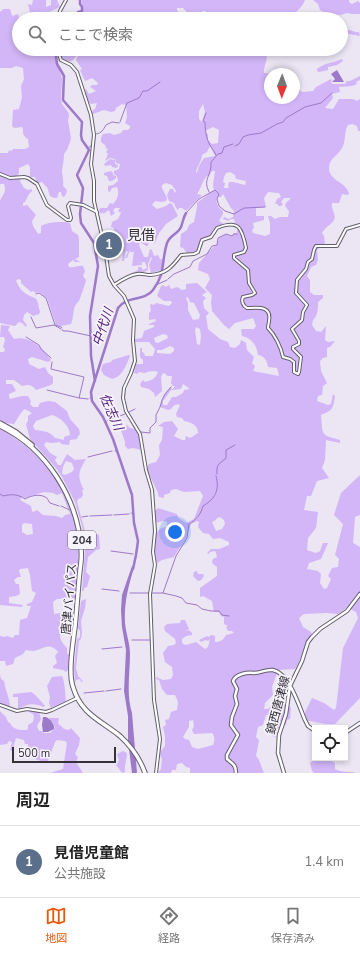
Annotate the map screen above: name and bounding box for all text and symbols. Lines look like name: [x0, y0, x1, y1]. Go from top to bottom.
search box: [12, 12, 348, 56]
icon: search: [26, 23, 48, 45]
text: ここで検索: [58, 25, 133, 45]
north arrow: [264, 68, 300, 104]
district label: 見借: [127, 226, 155, 245]
pin: 1: [96, 230, 122, 260]
water label: 中代川: [88, 304, 119, 348]
water label: 佐志川: [95, 391, 128, 435]
your location: [165, 522, 185, 542]
road number: 204: [68, 531, 96, 549]
street label: 唐津バイパス: [58, 563, 80, 635]
street label: 鎮西唐津線: [263, 674, 293, 736]
map controls: [312, 725, 348, 761]
button: locate: [312, 725, 348, 761]
scale bar: [12, 745, 116, 764]
text: 500 m: [18, 746, 50, 761]
text: 周辺: [16, 789, 50, 812]
text: 見借児童館: [54, 843, 129, 863]
text: 1: [25, 853, 33, 871]
text: 1.4 km: [304, 853, 344, 871]
text: 公共施設: [54, 865, 106, 883]
tab: 地図: [45, 905, 67, 946]
tab: 経路: [158, 905, 180, 946]
tab: 保存済み: [271, 905, 315, 946]

